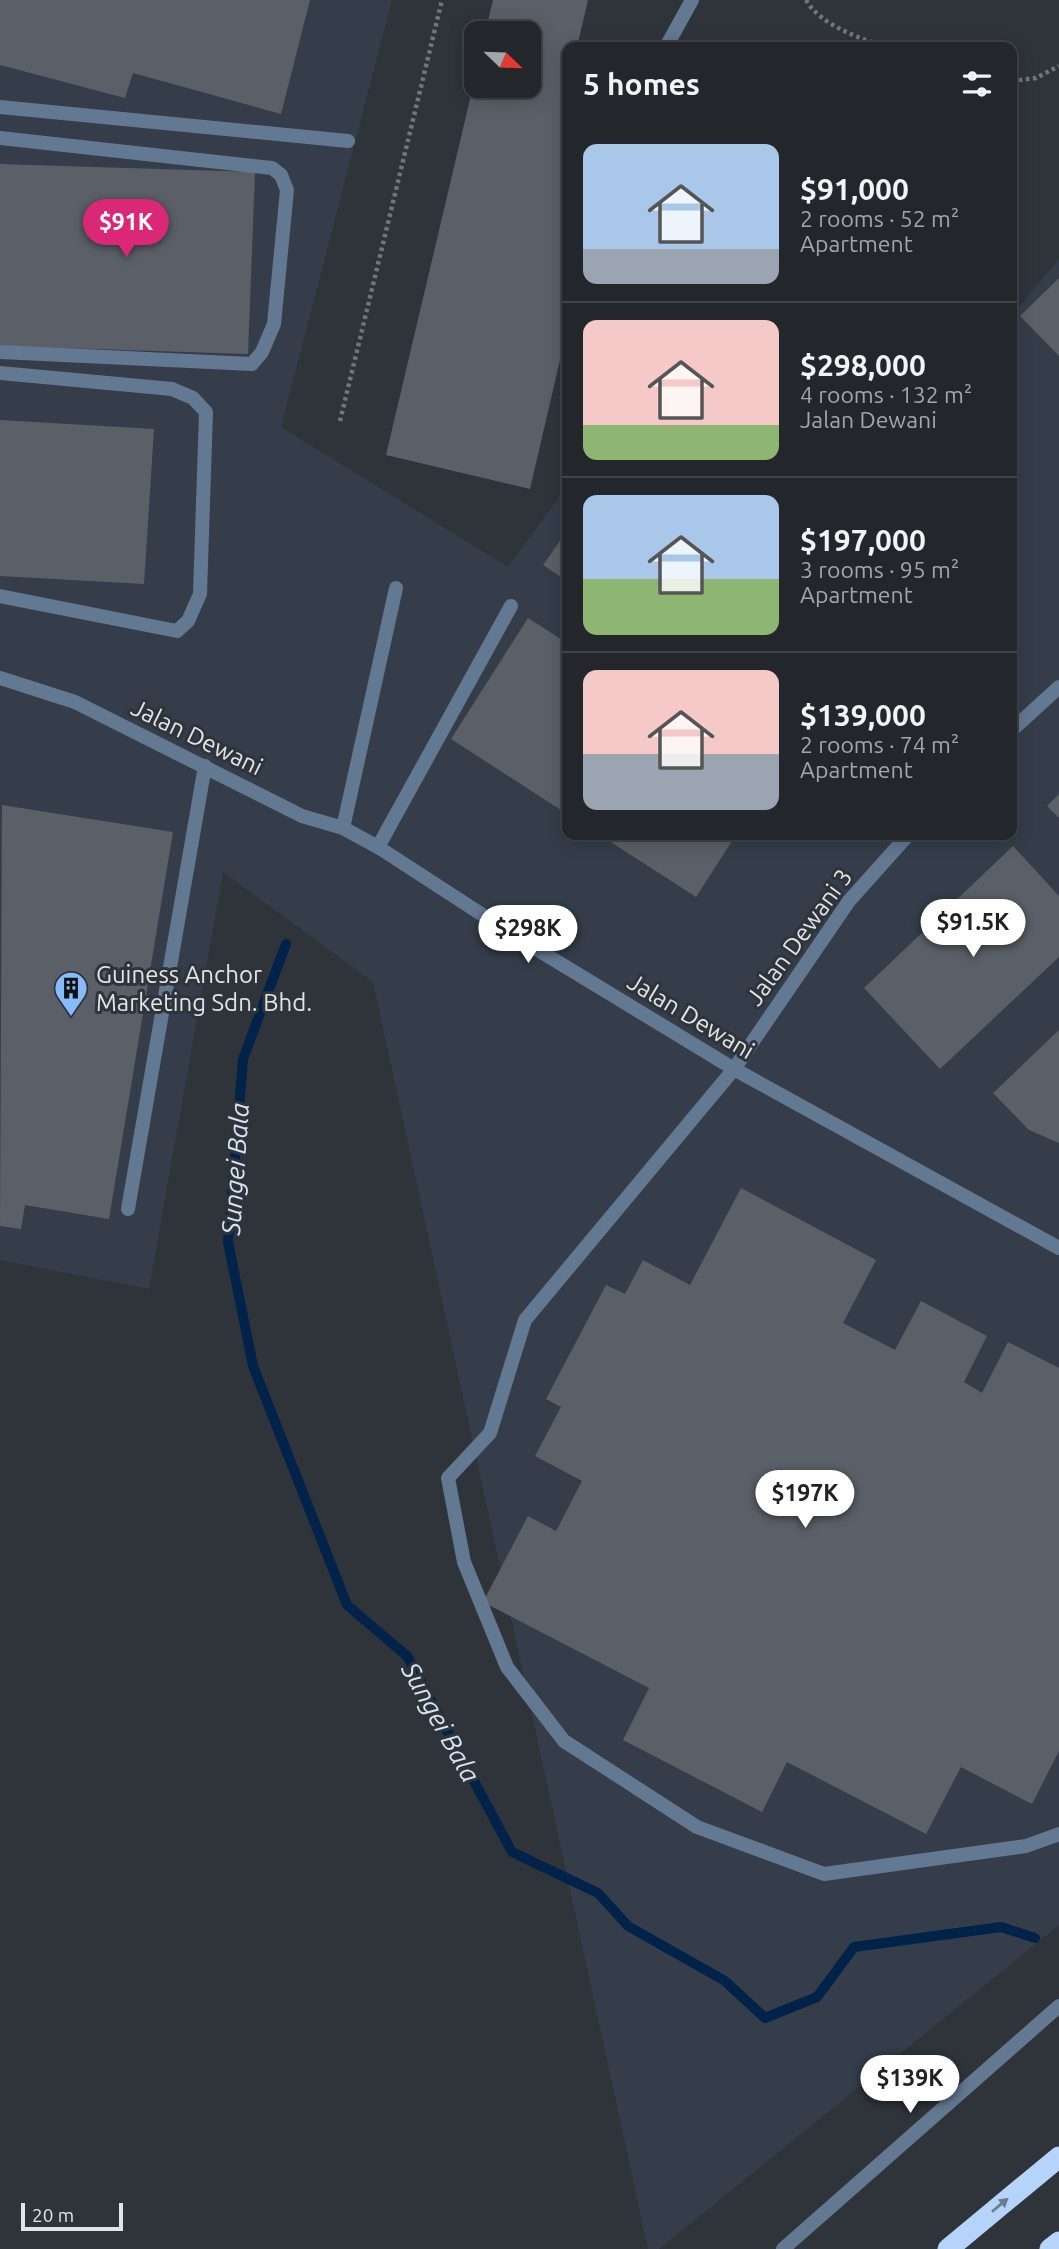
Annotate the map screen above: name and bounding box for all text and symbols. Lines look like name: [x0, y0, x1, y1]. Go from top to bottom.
north arrow: [464, 21, 541, 98]
map controls: [464, 21, 541, 98]
icon: filters: [958, 65, 996, 103]
text: 5 homes: [583, 67, 700, 101]
icon: home: [639, 172, 723, 256]
text: $91,000: [800, 172, 909, 206]
pin: $91K: [85, 200, 167, 259]
text: 2 rooms · 52 m²: [800, 206, 959, 231]
text: $91K: [99, 209, 153, 234]
text: Apartment: [800, 231, 913, 256]
icon: home: [639, 348, 723, 432]
text: $298,000: [800, 348, 926, 382]
text: 4 rooms · 132 m²: [800, 382, 972, 407]
text: Jalan Dewani: [800, 407, 937, 432]
icon: home: [639, 523, 723, 607]
text: $197,000: [800, 523, 926, 557]
text: 3 rooms · 95 m²: [800, 557, 959, 582]
text: Apartment: [800, 582, 913, 607]
street label: Jalan Dewani: [127, 694, 267, 780]
icon: home: [639, 698, 723, 782]
text: $139,000: [800, 698, 926, 732]
text: 2 rooms · 74 m²: [800, 732, 959, 757]
text: Apartment: [800, 757, 913, 782]
street label: Jalan Dewani 3: [741, 864, 857, 1010]
pin: $91.5K: [916, 900, 1030, 959]
pin: $298K: [479, 906, 577, 965]
text: $91.5K: [937, 909, 1009, 934]
text: $298K: [494, 915, 562, 940]
place label: Guiness Anchor Marketing Sdn. Bhd.: [96, 961, 312, 1016]
street label: Jalan Dewani: [623, 968, 759, 1064]
building icon: Guiness Anchor Marketing Sdn. Bhd.: [52, 969, 90, 1018]
water label: Sungei Bala: [216, 1102, 254, 1237]
pin: $197K: [756, 1470, 854, 1530]
text: $197K: [771, 1480, 839, 1505]
water label: Sungei Bala: [396, 1656, 486, 1787]
pin: $139K: [861, 2056, 959, 2115]
text: $139K: [876, 2065, 944, 2090]
one-way arrow: [991, 2198, 1009, 2213]
scale bar: [21, 2200, 122, 2232]
text: 20 m: [32, 2204, 74, 2226]

